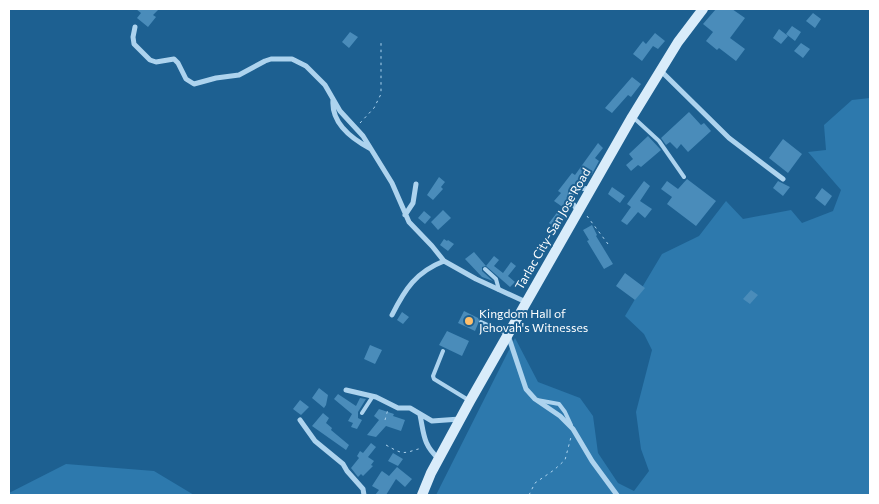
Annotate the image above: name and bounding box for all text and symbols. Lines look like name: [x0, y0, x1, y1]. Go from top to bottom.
street label: Tarlac City-San Jose Road: [512, 165, 594, 292]
place label: Kingdom Hall of Jehovah's Witnesses: [479, 306, 588, 335]
marker: Kingdom Hall of Jehovah's Witnesses: [463, 315, 475, 327]

